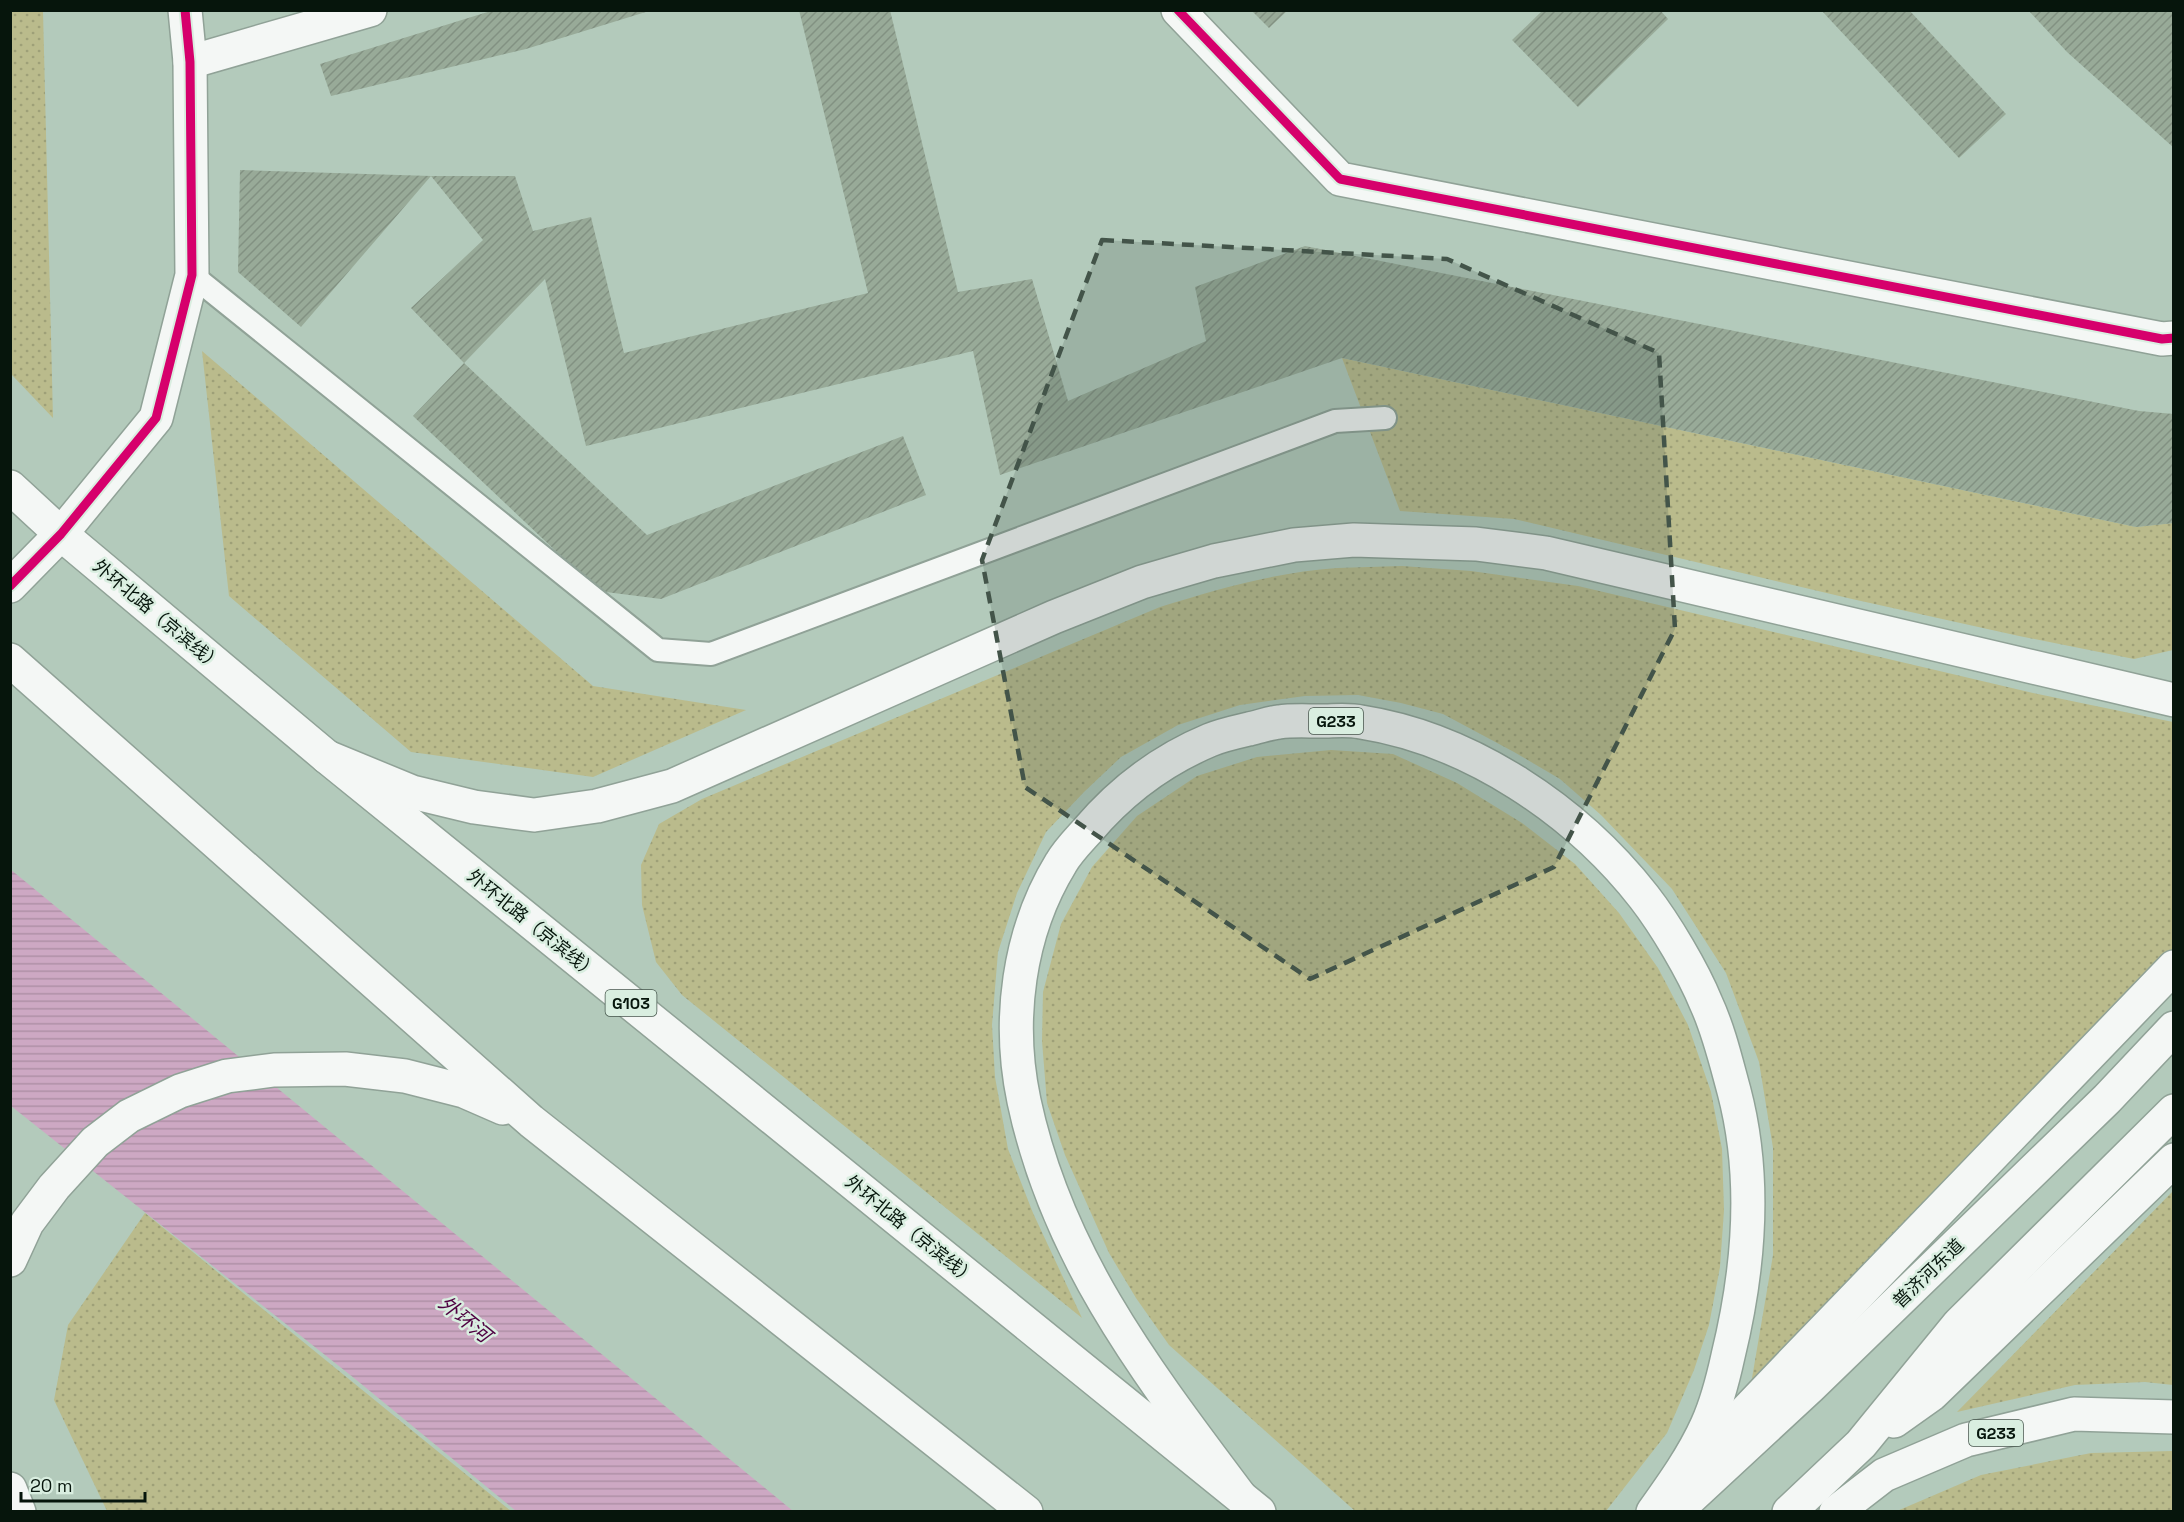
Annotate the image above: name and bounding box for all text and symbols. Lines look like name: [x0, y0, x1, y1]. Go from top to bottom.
street label: 外环北路（京滨线）: [89, 554, 227, 676]
road number: G233: [1309, 708, 1363, 734]
street label: 外环北路（京滨线）: [463, 864, 603, 984]
road number: G103: [606, 990, 656, 1016]
street label: 外环北路（京滨线）: [841, 1170, 981, 1290]
street label: 普济河东道: [1888, 1233, 1968, 1313]
water label: 外环河: [434, 1290, 500, 1350]
road number: G233: [1969, 1420, 2023, 1446]
scale bar: [21, 1465, 146, 1503]
text: 20 m: [30, 1474, 73, 1497]

